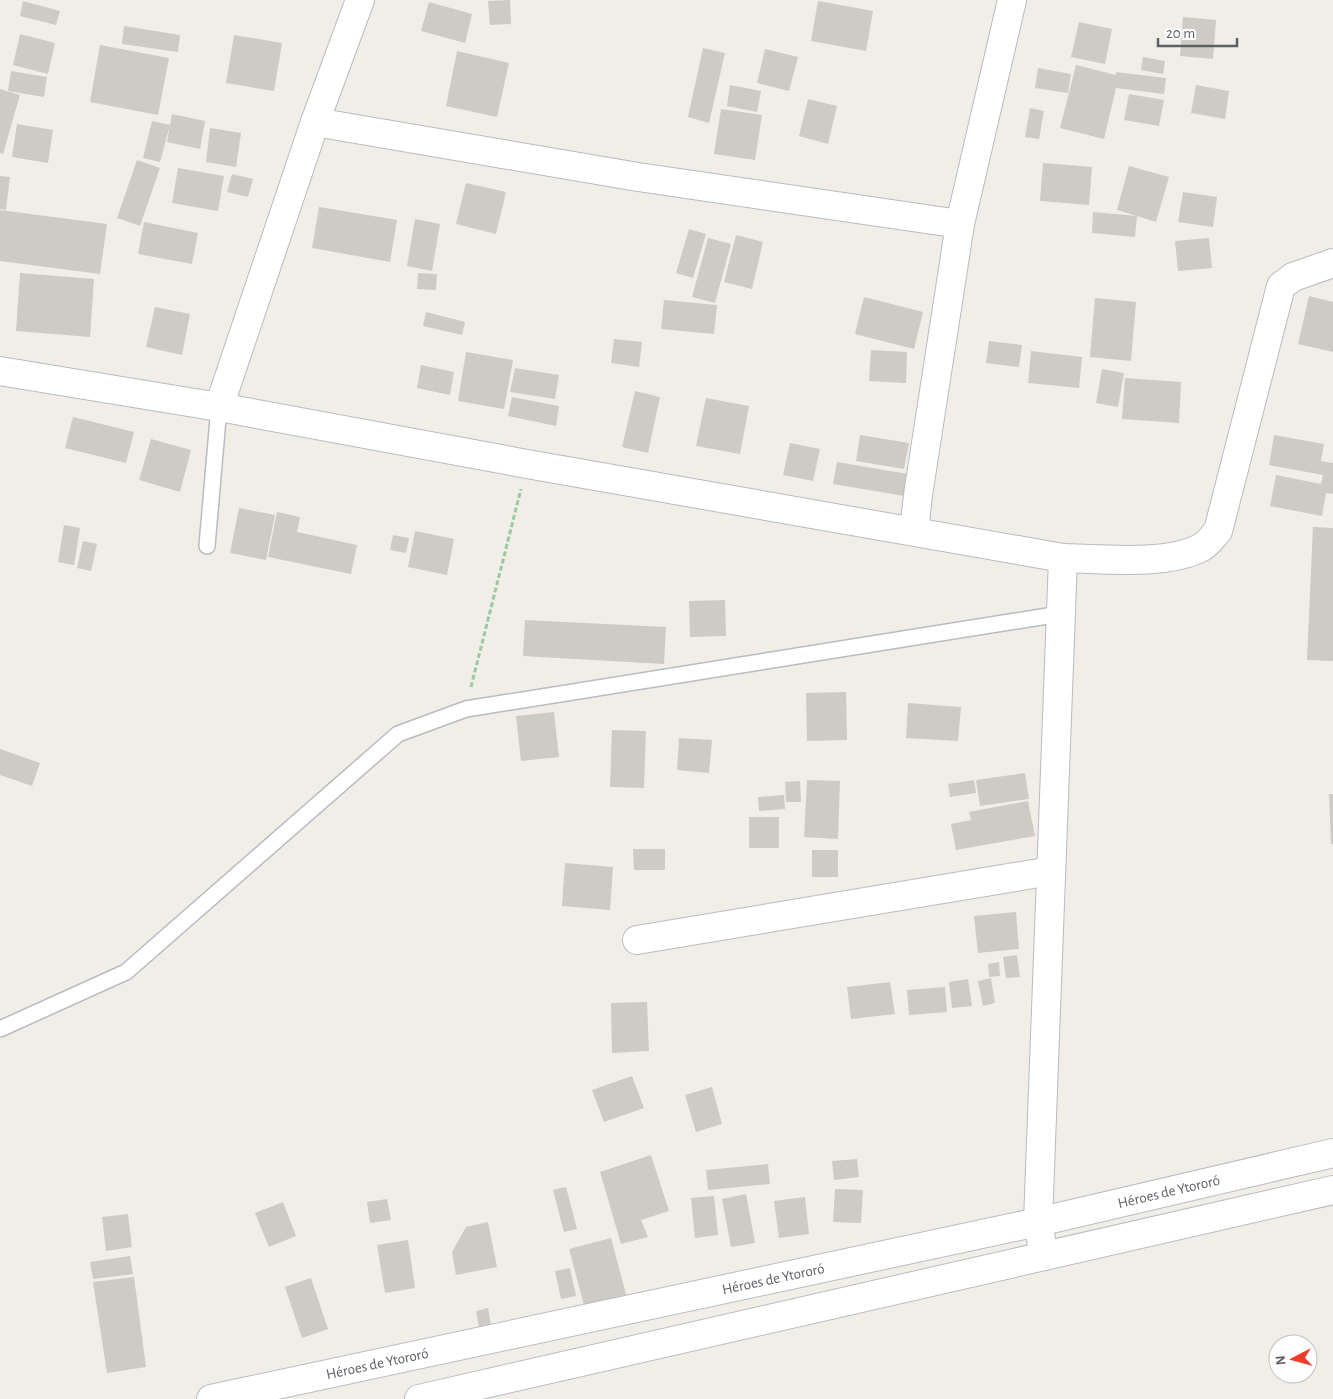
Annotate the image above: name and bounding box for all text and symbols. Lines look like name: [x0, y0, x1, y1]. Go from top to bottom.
scale bar: [1158, 15, 1237, 47]
text: 20 m: [1166, 26, 1195, 41]
street label: Héroes de Ytororó: [1116, 1172, 1221, 1211]
street label: Héroes de Ytororó: [721, 1260, 826, 1297]
north arrow: [1268, 1334, 1318, 1384]
street label: Héroes de Ytororó: [325, 1345, 430, 1382]
text: N: [1274, 1355, 1289, 1366]

